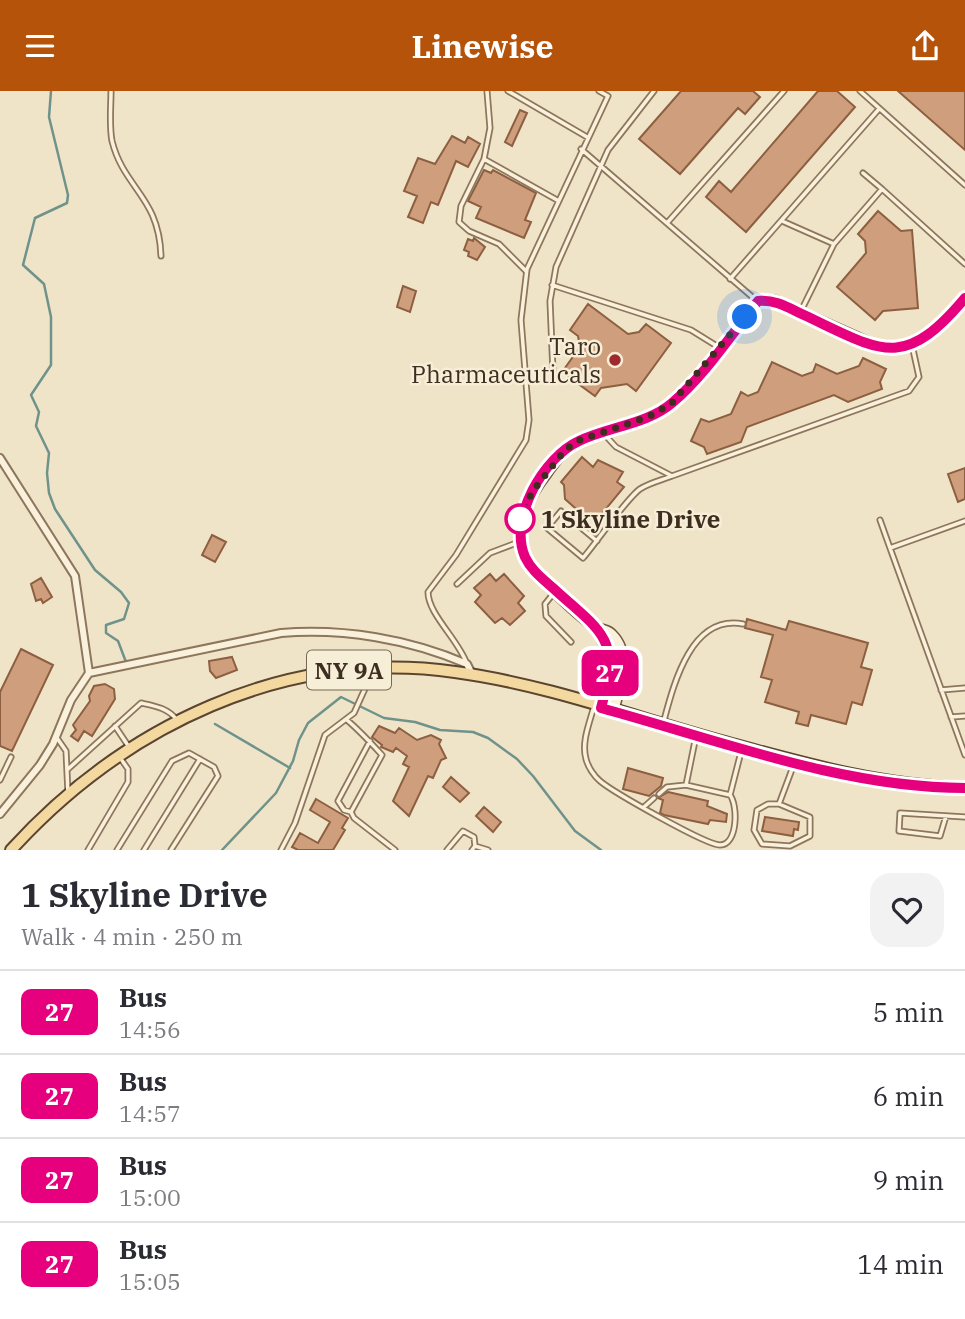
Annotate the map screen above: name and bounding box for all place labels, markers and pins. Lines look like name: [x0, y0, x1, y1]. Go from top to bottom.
place label: Taro Pharmaceuticals: [411, 330, 601, 390]
marker: Taro Pharmaceuticals: [607, 352, 623, 368]
place label: 1 Skyline Drive: [541, 503, 720, 535]
marker: 1 Skyline Drive: [505, 504, 535, 534]

